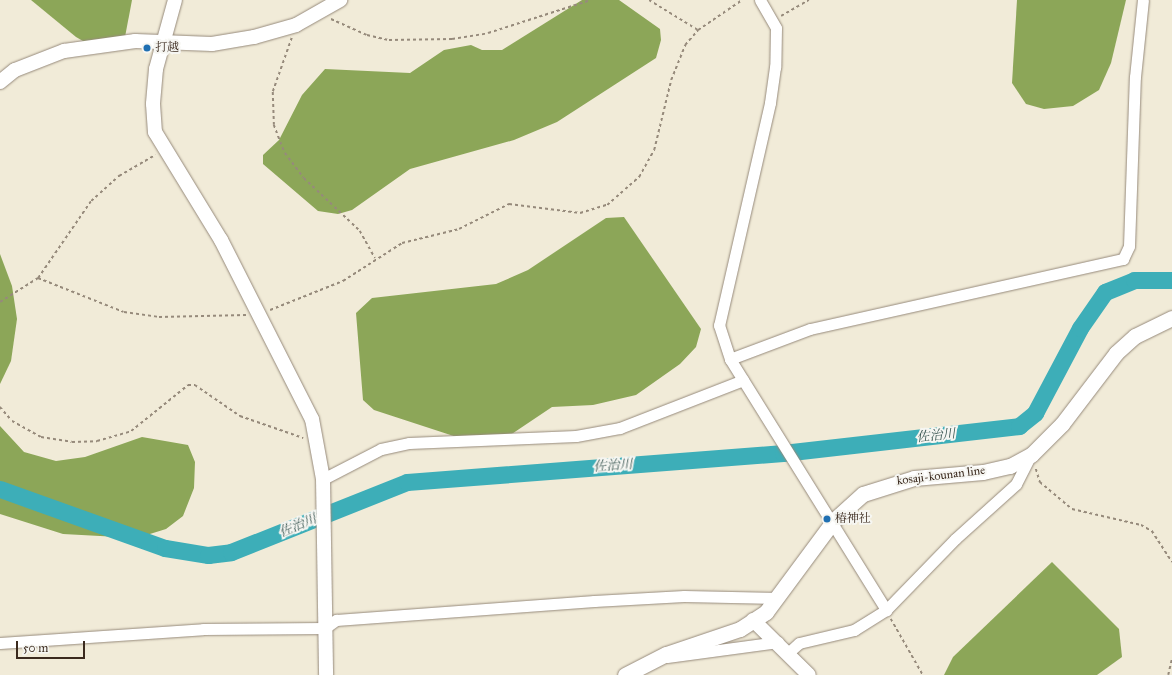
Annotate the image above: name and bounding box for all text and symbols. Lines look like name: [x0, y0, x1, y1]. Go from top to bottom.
place label: 打越: [155, 41, 179, 55]
marker: 打越: [142, 43, 152, 53]
water label: 佐治川: [916, 426, 956, 446]
water label: 佐治川: [593, 457, 633, 475]
street label: kosaji-kounan line: [896, 463, 986, 489]
water label: 佐治川: [277, 511, 319, 541]
place label: 椿神社: [835, 512, 871, 526]
marker: 椿神社: [822, 514, 832, 524]
scale bar: [18, 633, 87, 659]
text: 50 m: [23, 641, 48, 655]

